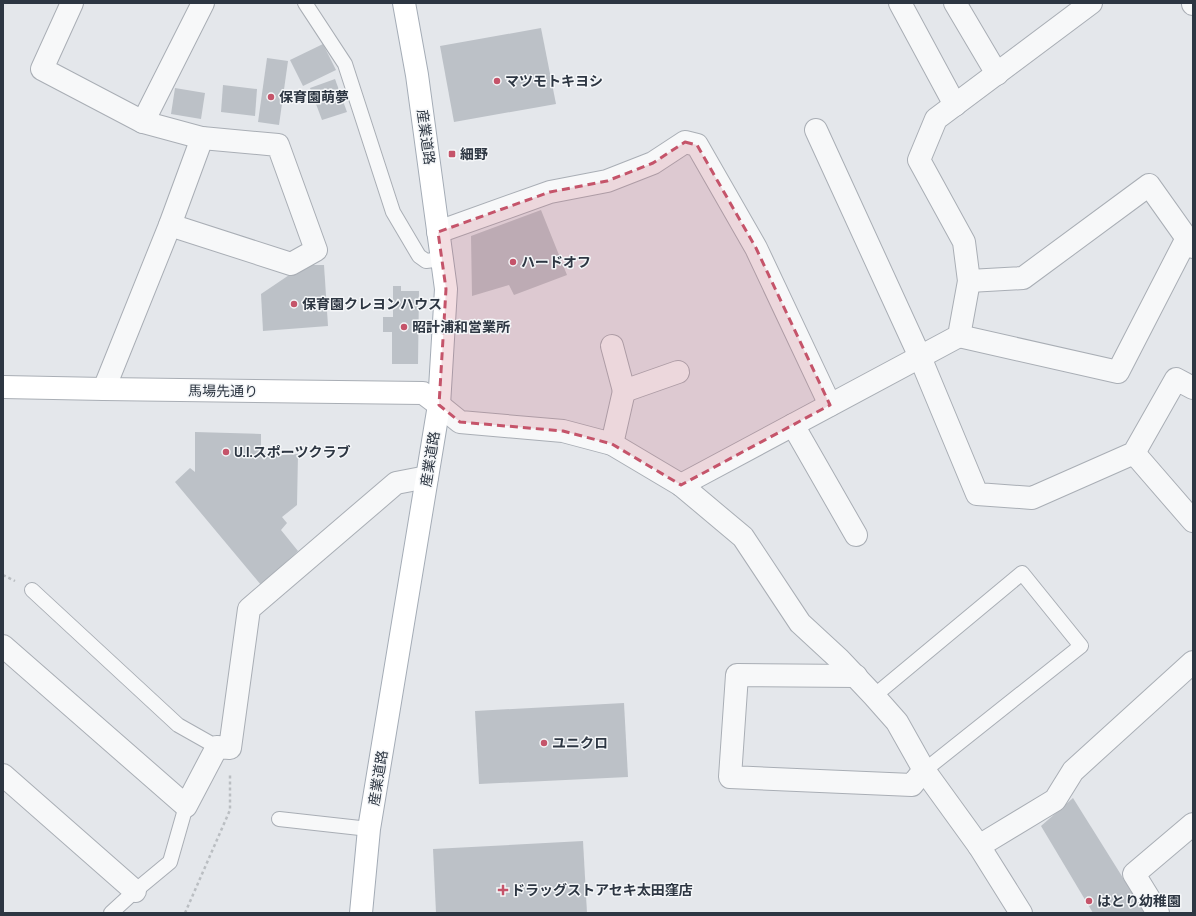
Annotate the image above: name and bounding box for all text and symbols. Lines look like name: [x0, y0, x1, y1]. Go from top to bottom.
place label: マツモトキヨシ: [505, 74, 603, 89]
marker: マツモトキヨシ: [492, 76, 502, 86]
place label: 保育園萌夢: [279, 90, 349, 105]
marker: 保育園萌夢: [266, 92, 276, 102]
street label: 産業道路: [414, 108, 437, 166]
place label: 細野: [460, 147, 488, 162]
marker: 細野: [447, 149, 457, 159]
place label: ハードオフ: [521, 256, 591, 270]
marker: ハードオフ: [508, 257, 518, 267]
place label: 保育園クレヨンハウス: [302, 297, 442, 312]
marker: 保育園クレヨンハウス: [289, 299, 299, 309]
place label: 昭計浦和営業所: [412, 319, 510, 335]
marker: 昭計浦和営業所: [399, 322, 409, 332]
street label: 馬場先通り: [188, 383, 258, 400]
street label: 産業道路: [419, 430, 442, 488]
place label: U.I.スポーツクラブ: [234, 444, 350, 460]
marker: U.I.スポーツクラブ: [221, 447, 231, 457]
place label: ユニクロ: [552, 736, 608, 751]
marker: ユニクロ: [539, 738, 549, 748]
street label: 産業道路: [367, 749, 390, 807]
place label: ドラッグストアセキ太田窪店: [511, 882, 693, 898]
marker: ドラッグストアセキ太田窪店: [498, 885, 508, 895]
place label: はとり幼稚園: [1097, 893, 1181, 909]
marker: はとり幼稚園: [1084, 896, 1094, 906]

